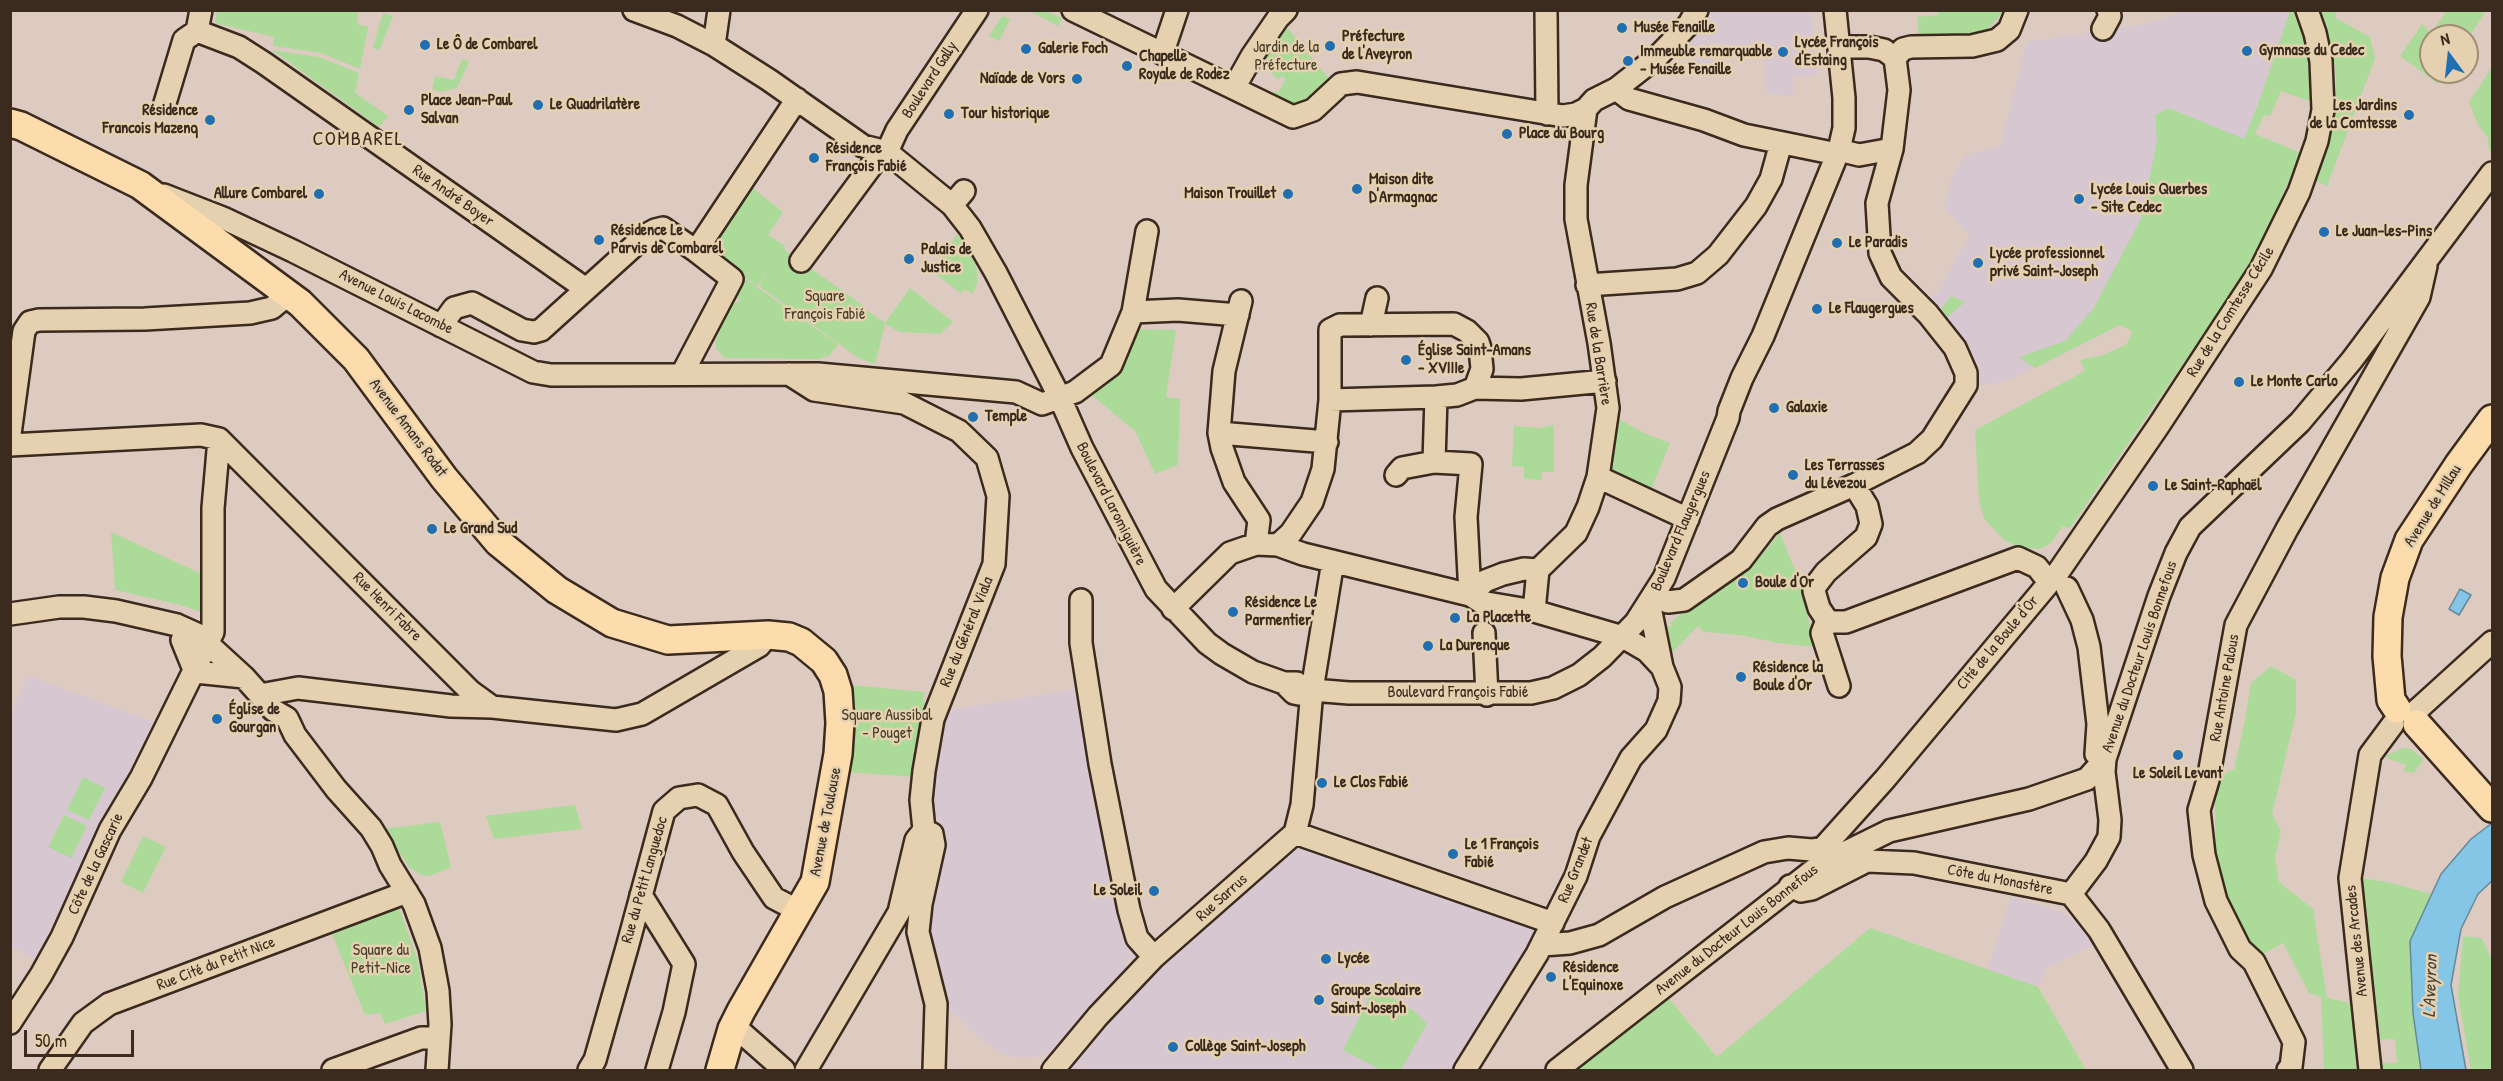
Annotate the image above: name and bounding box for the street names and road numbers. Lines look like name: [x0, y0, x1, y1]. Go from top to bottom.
street label: Boulevard Gally: [898, 38, 962, 122]
street label: Rue André Boyer: [409, 161, 497, 231]
street label: Rue de la Comtesse Cécile: [2183, 243, 2279, 381]
street label: Avenue Louis Lacombe: [336, 265, 456, 339]
street label: Rue de la Barrière: [1580, 301, 1616, 407]
street label: Avenue Amans Rodat: [365, 375, 451, 481]
street label: Boulevard Laromiguière: [1072, 439, 1150, 569]
street label: Avenue de Millau: [2400, 461, 2466, 551]
street label: Boulevard Flaugergues: [1647, 468, 1715, 594]
street label: Avenue du Docteur Louis Bonnefous: [2098, 559, 2182, 755]
street label: Rue Henri Fabre: [349, 569, 425, 645]
street label: Rue du Général Viala: [936, 574, 998, 690]
street label: Cité de la Boule d'Or: [1953, 592, 2043, 694]
street label: Rue Antoine Palous: [2206, 633, 2244, 743]
street label: Boulevard François Fabié: [1388, 683, 1528, 703]
street label: Avenue de Toulouse: [806, 766, 846, 878]
street label: Côte de la Gascarie: [64, 810, 128, 918]
street label: Rue du Petit Languedoc: [618, 815, 672, 945]
street label: Rue Grandet: [1554, 834, 1598, 906]
street label: Avenue du Docteur Louis Bonnefous: [1652, 860, 1822, 1000]
street label: Côte du Monastère: [1946, 860, 2054, 900]
street label: Rue Sarrus: [1192, 870, 1252, 926]
street label: Avenue des Arcades: [2342, 884, 2372, 998]
street label: Rue Cité du Petit Nice: [154, 933, 278, 995]

